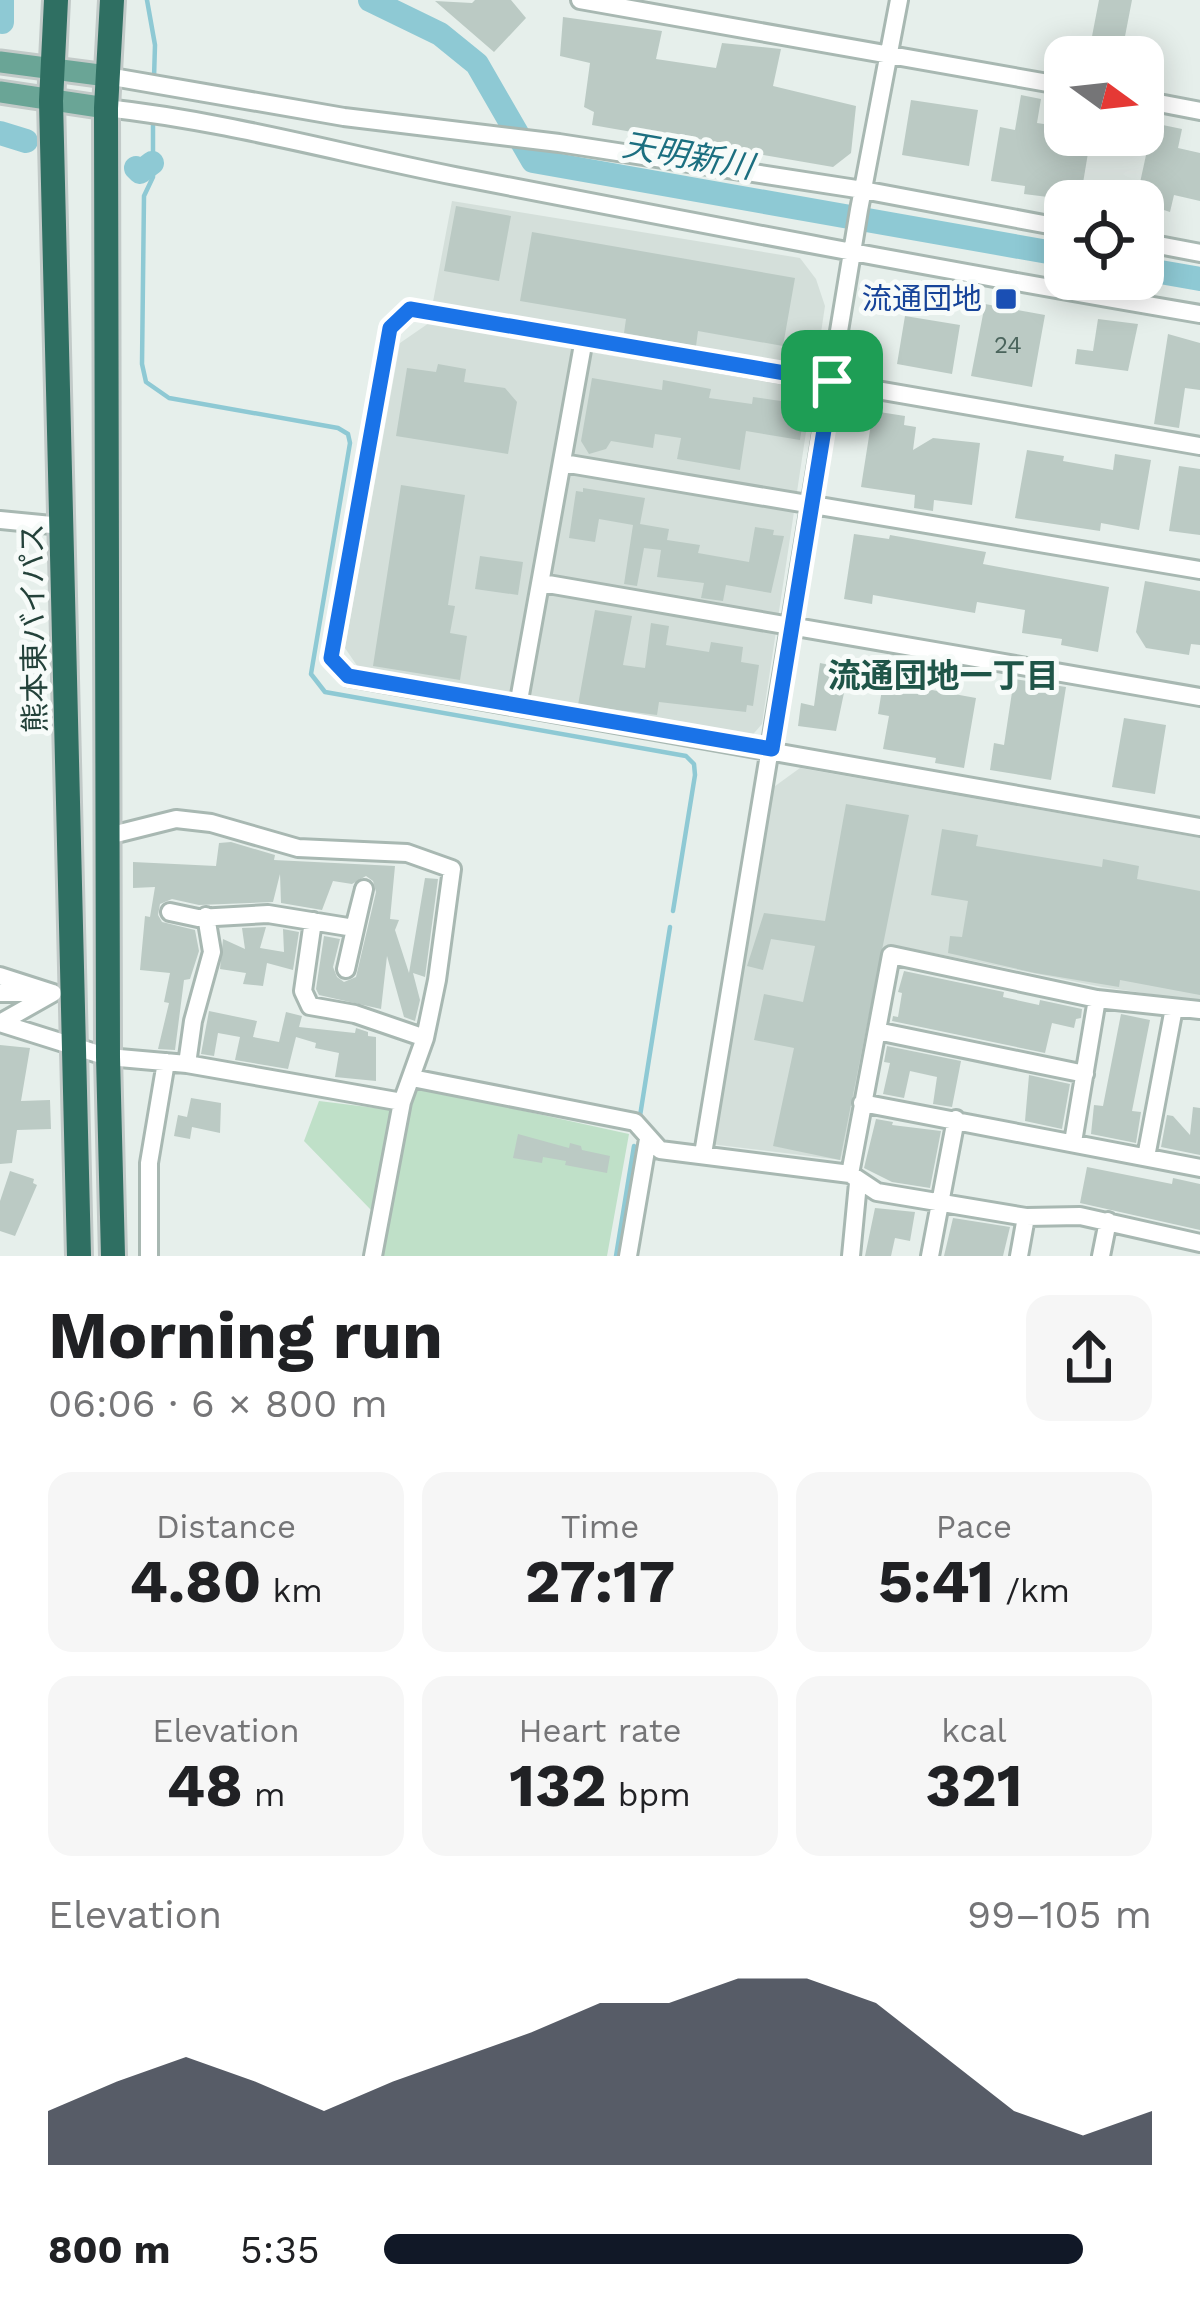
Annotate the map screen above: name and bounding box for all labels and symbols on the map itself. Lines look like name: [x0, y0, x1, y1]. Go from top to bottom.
north arrow: [1044, 36, 1164, 156]
water label: 天明新川: [620, 125, 759, 187]
place label: 流通団地: [862, 281, 982, 316]
marker: 流通団地: [993, 286, 1019, 312]
pin: [781, 330, 883, 432]
house number: 24: [994, 331, 1022, 359]
street label: 熊本東バイパス: [14, 523, 53, 733]
district label: 流通団地一丁目: [828, 656, 1059, 695]

